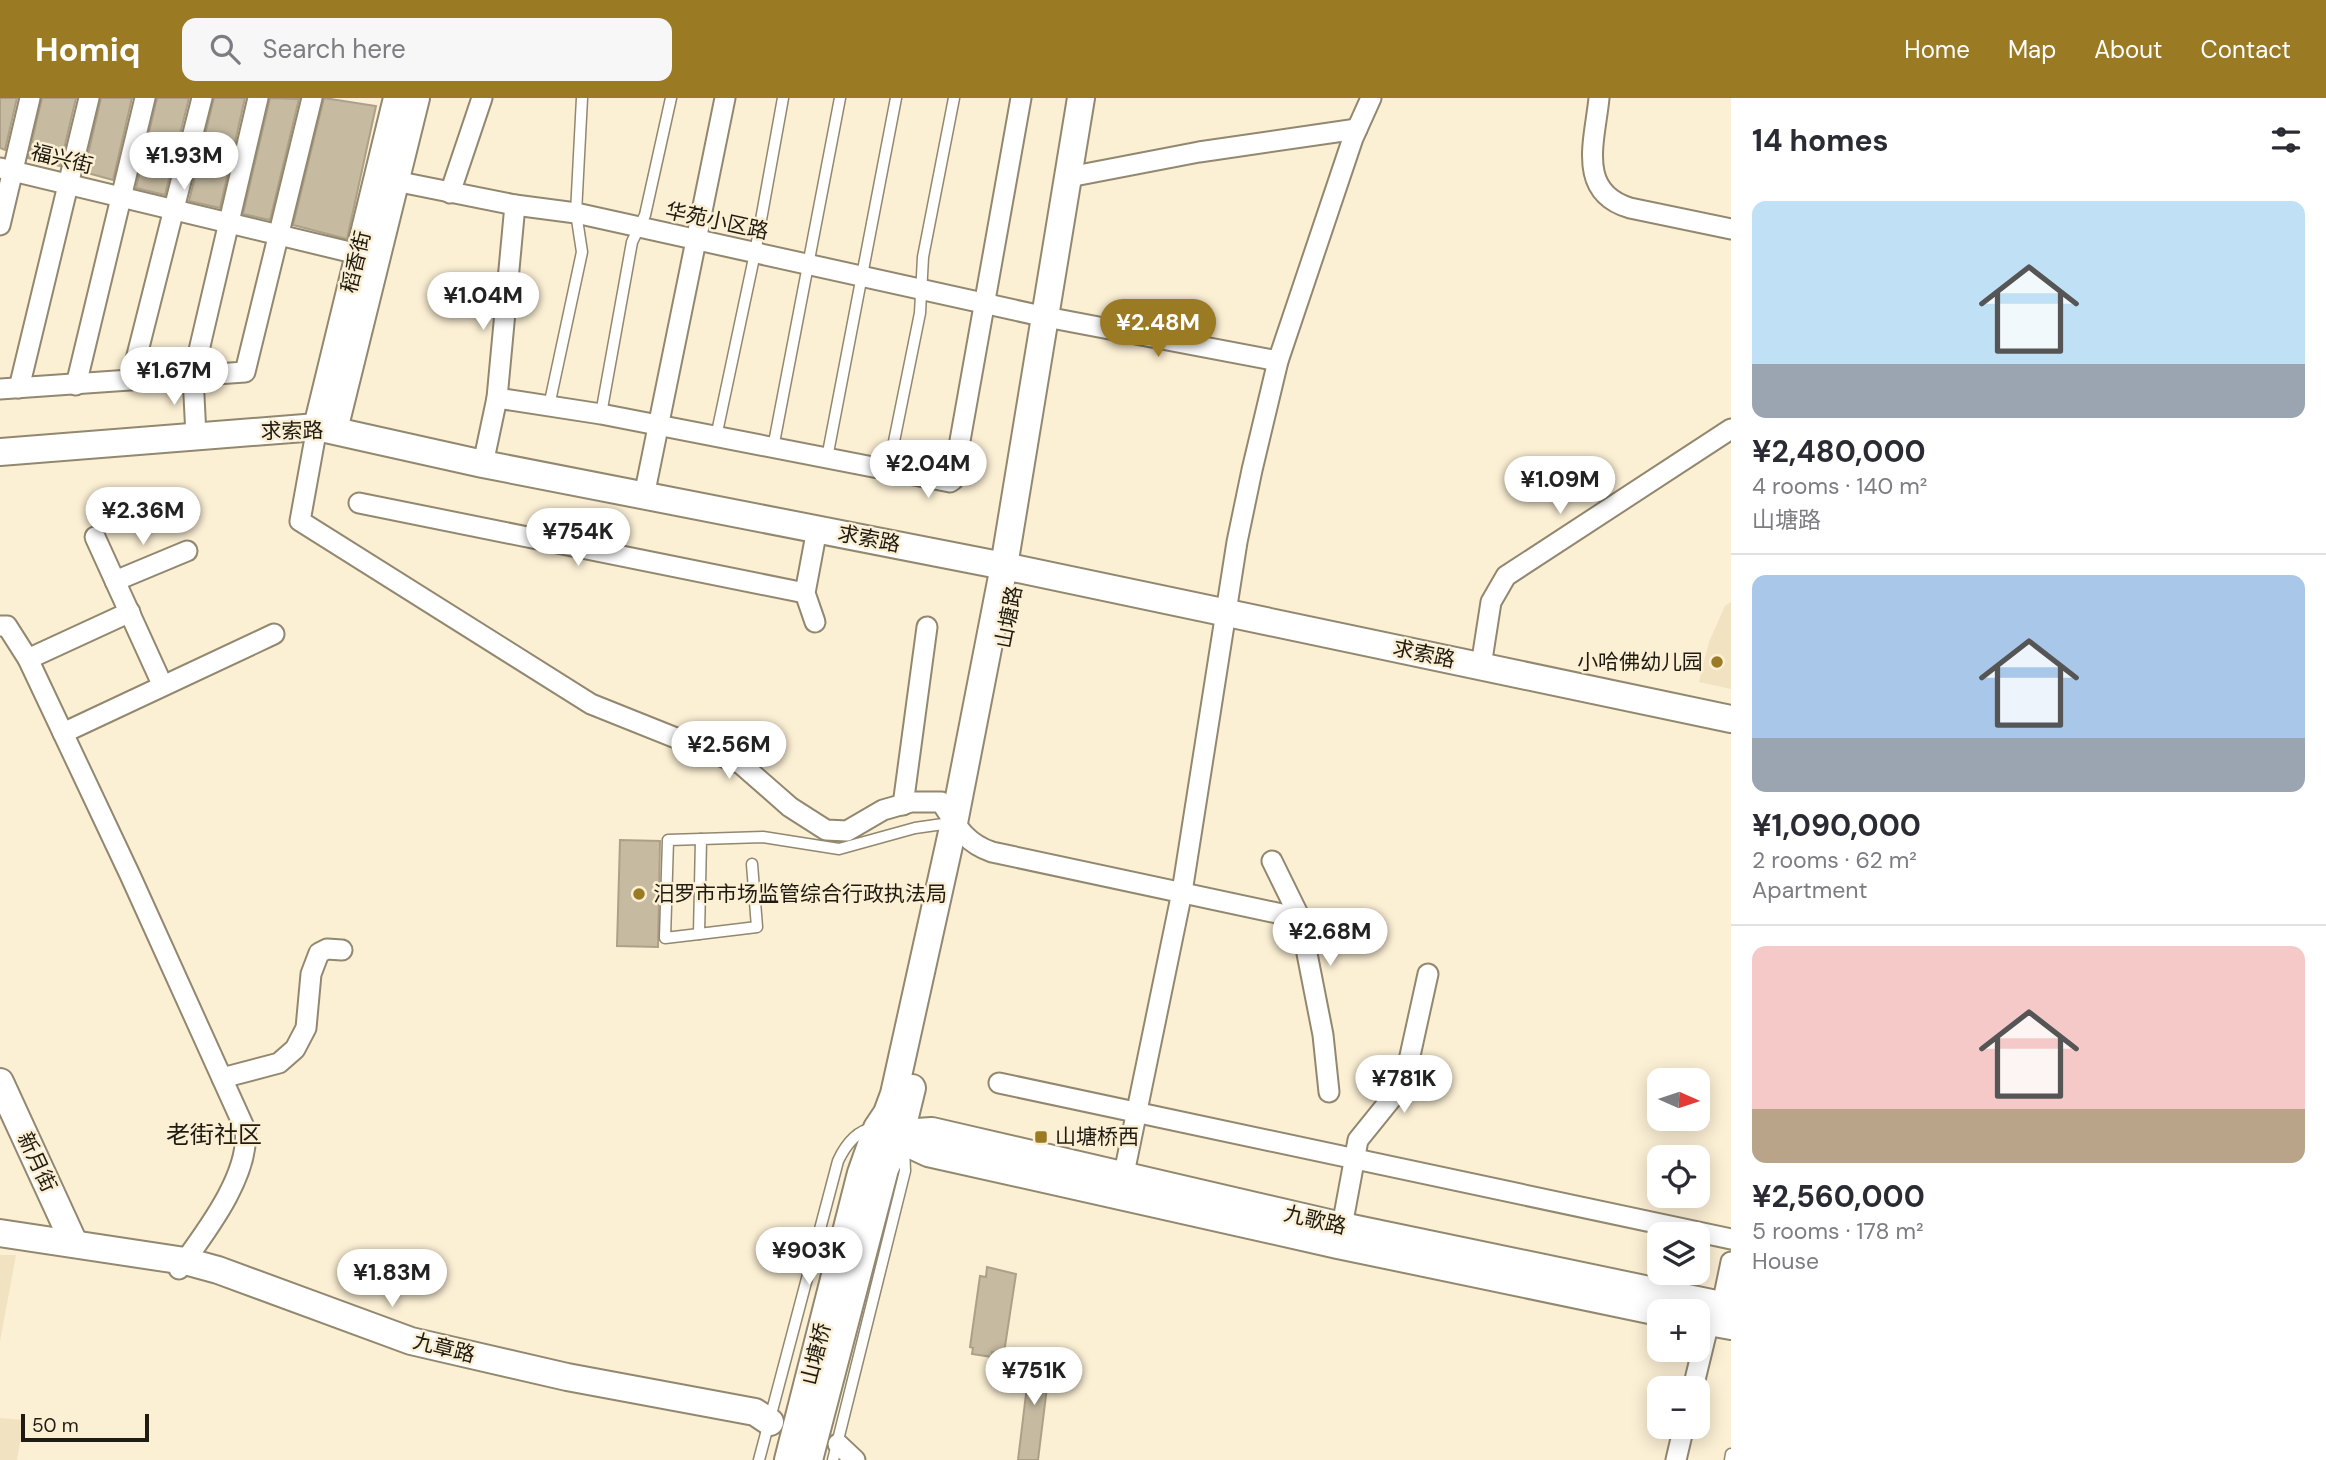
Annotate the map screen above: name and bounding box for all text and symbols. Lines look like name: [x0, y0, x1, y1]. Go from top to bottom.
search box: [182, 18, 672, 81]
text: Homiq: [35, 28, 140, 71]
icon: search: [206, 30, 244, 68]
text: Search here: [262, 32, 406, 66]
text: Home: [1904, 34, 1970, 65]
text: Map: [2008, 34, 2056, 65]
text: About: [2094, 34, 2163, 65]
text: Contact: [2201, 34, 2291, 65]
text: 14 homes: [1752, 121, 1889, 160]
icon: filters: [2267, 121, 2305, 159]
pin: ¥1.93M: [127, 132, 241, 192]
street label: 福兴街: [28, 138, 96, 180]
text: ¥1.93M: [145, 140, 223, 170]
street label: 华苑小区路: [663, 196, 771, 246]
street label: 稻香街: [335, 228, 377, 296]
icon: home: [1966, 246, 2092, 372]
pin: ¥1.04M: [426, 272, 540, 332]
text: ¥1.04M: [443, 280, 523, 310]
pin: ¥2.48M: [1101, 300, 1215, 359]
text: ¥2.48M: [1116, 307, 1200, 337]
pin: ¥1.67M: [117, 348, 231, 407]
text: ¥1.67M: [136, 355, 212, 385]
street label: 求索路: [260, 416, 324, 446]
text: ¥2,480,000: [1752, 432, 1926, 471]
pin: ¥2.04M: [871, 440, 985, 500]
text: ¥2.04M: [886, 448, 970, 478]
pin: ¥1.09M: [1503, 456, 1617, 516]
text: ¥1.09M: [1520, 464, 1600, 494]
text: 4 rooms · 140 m²: [1752, 471, 1927, 501]
pin: ¥2.36M: [86, 488, 200, 547]
text: ¥2.36M: [102, 495, 184, 525]
text: 山塘路: [1752, 505, 1821, 535]
pin: ¥754K: [529, 508, 627, 568]
text: ¥754K: [542, 516, 614, 546]
street label: 求索路: [835, 519, 903, 559]
street label: 山塘路: [989, 583, 1029, 651]
icon: home: [1966, 620, 2092, 746]
street label: 求索路: [1390, 634, 1458, 674]
place label: 小哈佛幼儿园: [1577, 648, 1703, 676]
marker: 小哈佛幼儿园: [1709, 654, 1725, 670]
pin: ¥2.56M: [672, 722, 786, 781]
text: ¥2.56M: [687, 729, 771, 759]
text: ¥1,090,000: [1752, 806, 1921, 845]
text: 2 rooms · 62 m²: [1752, 845, 1917, 875]
text: Apartment: [1752, 875, 1867, 905]
place label: 汨罗市市场监管综合行政执法局: [653, 880, 947, 908]
marker: 汨罗市市场监管综合行政执法局: [631, 886, 647, 902]
pin: ¥2.68M: [1273, 908, 1387, 968]
text: ¥2.68M: [1289, 916, 1371, 946]
icon: home: [1966, 991, 2092, 1117]
pin: ¥781K: [1355, 1056, 1453, 1115]
text: ¥781K: [1371, 1063, 1437, 1093]
north arrow: [1647, 1068, 1710, 1130]
map controls: [1647, 1068, 1710, 1439]
district label: 老街社区: [166, 1119, 262, 1150]
place label: 山塘桥西: [1055, 1123, 1139, 1151]
street label: 新月街: [11, 1128, 63, 1196]
marker: 山塘桥西: [1033, 1129, 1049, 1145]
button: locate: [1647, 1145, 1710, 1208]
text: ¥2,560,000: [1752, 1177, 1925, 1216]
street label: 九歌路: [1281, 1199, 1349, 1241]
text: 5 rooms · 178 m²: [1752, 1216, 1924, 1246]
button: layers: [1647, 1222, 1710, 1285]
pin: ¥903K: [760, 1228, 858, 1287]
text: ¥903K: [772, 1235, 846, 1265]
text: House: [1752, 1246, 1819, 1276]
pin: ¥1.83M: [335, 1250, 449, 1309]
text: ¥1.83M: [353, 1257, 431, 1287]
button: +: [1647, 1299, 1710, 1362]
street label: 山塘桥: [795, 1320, 837, 1388]
street label: 九章路: [410, 1327, 478, 1369]
pin: ¥751K: [985, 1348, 1083, 1407]
text: ¥751K: [1001, 1355, 1067, 1385]
button: −: [1647, 1376, 1710, 1439]
scale bar: [21, 1411, 149, 1443]
text: 50 m: [32, 1413, 79, 1438]

